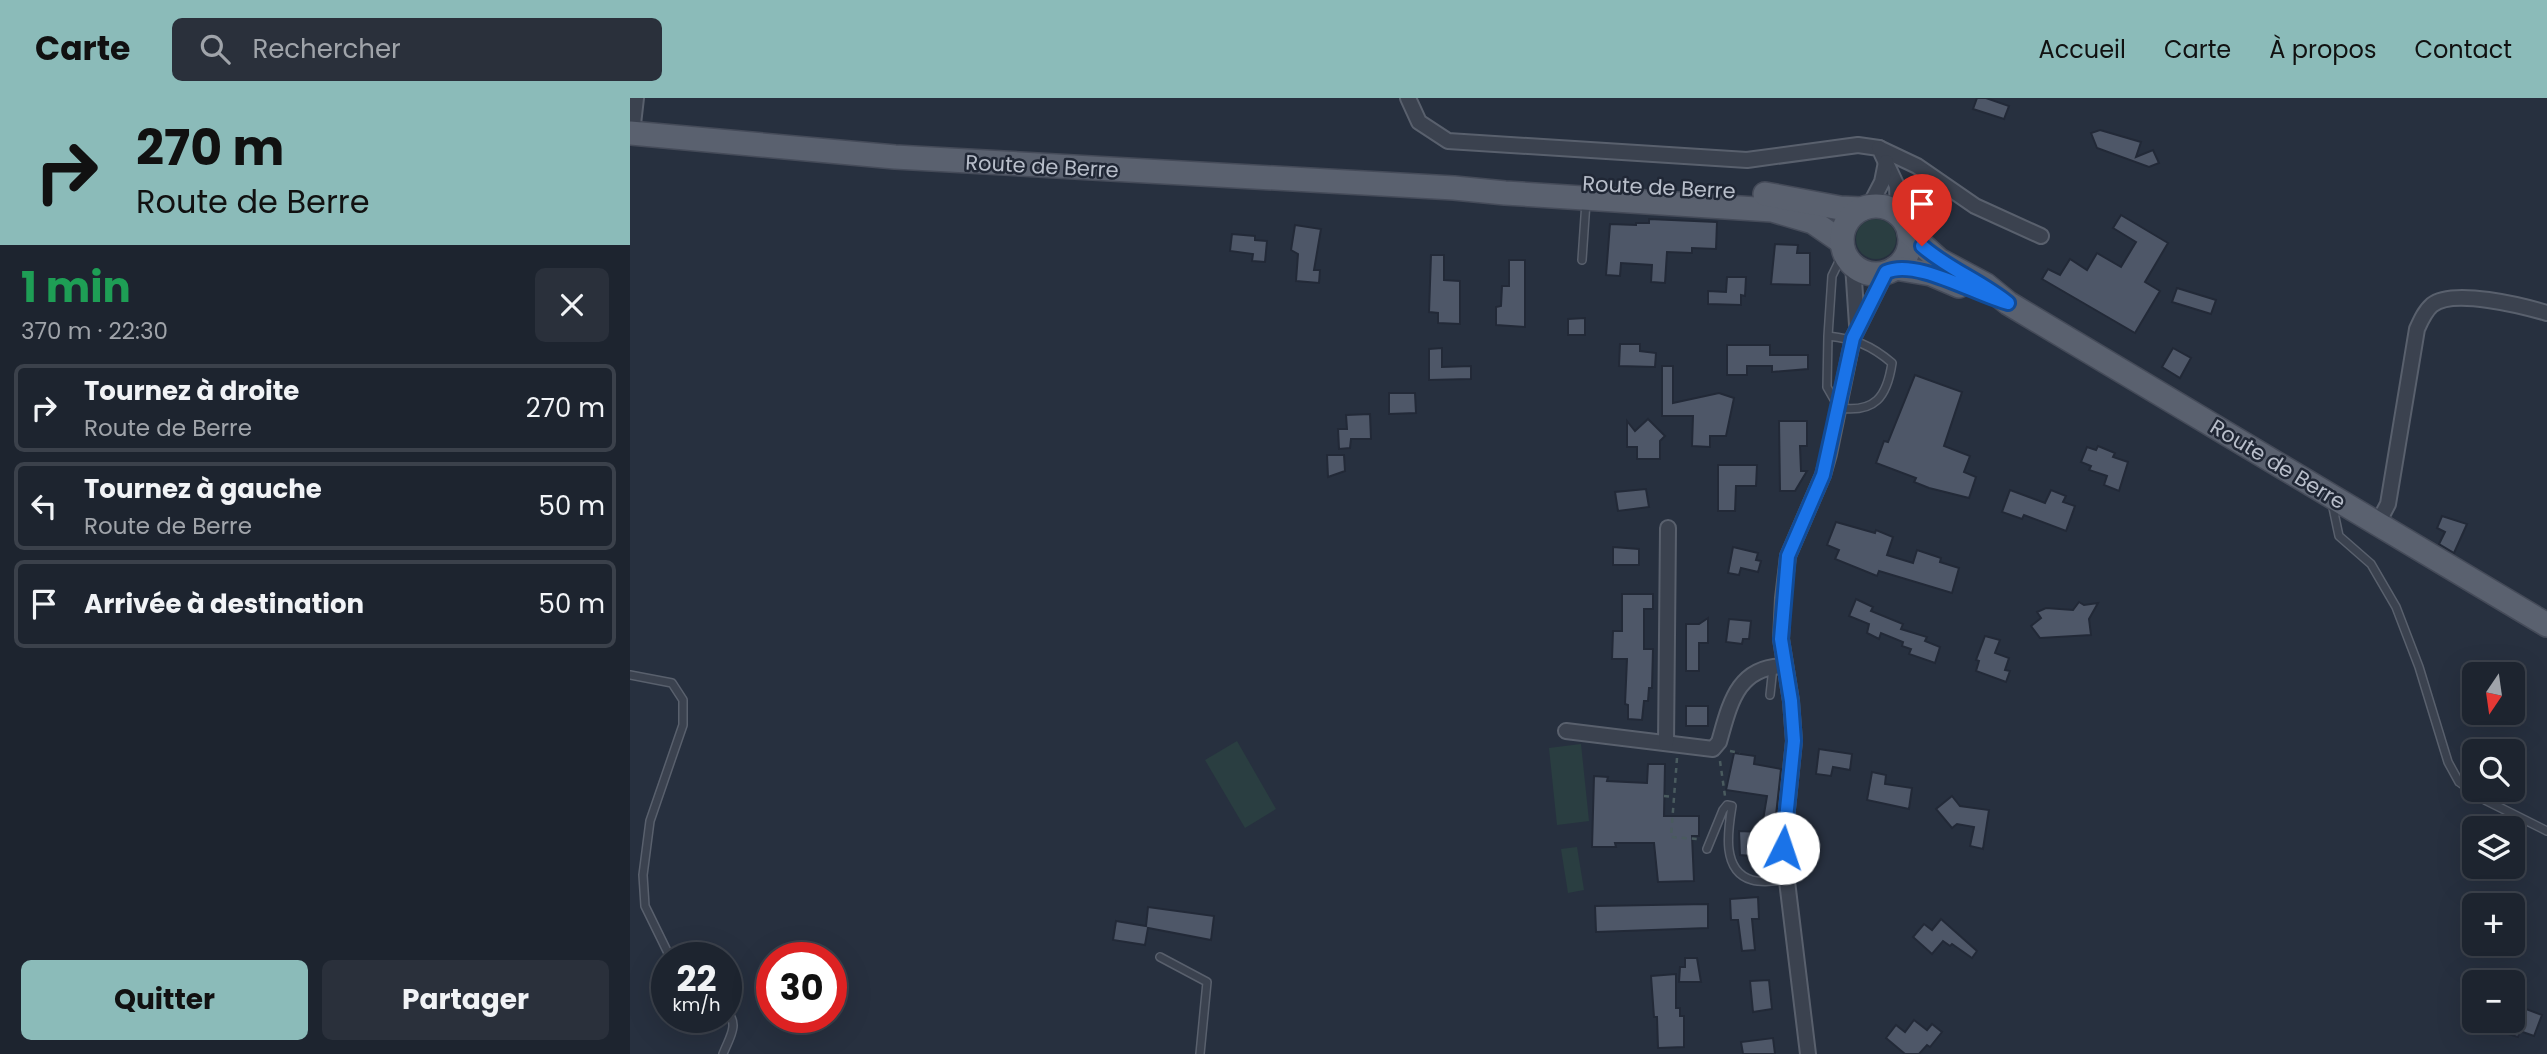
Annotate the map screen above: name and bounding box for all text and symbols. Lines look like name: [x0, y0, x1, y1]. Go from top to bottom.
search box: [172, 18, 662, 81]
text: Carte: [35, 25, 130, 72]
icon: search: [196, 30, 234, 68]
text: Rechercher: [252, 31, 401, 67]
text: Accueil: [2039, 33, 2126, 66]
text: Carte: [2164, 33, 2231, 66]
text: À propos: [2269, 33, 2376, 66]
text: Contact: [2414, 33, 2512, 66]
text: 270 m: [136, 114, 284, 182]
icon: right: [21, 126, 112, 217]
street label: Route de Berre: [965, 148, 1119, 184]
street label: Route de Berre: [1582, 169, 1736, 205]
pin: [1892, 174, 1952, 246]
text: Route de Berre: [136, 179, 370, 224]
icon: arrive: [1903, 185, 1941, 223]
text: 1 min: [21, 258, 131, 317]
button: close: [535, 268, 609, 342]
text: 370 m · 22:30: [21, 315, 168, 347]
text: Tournez à droite: [84, 373, 299, 409]
icon: right: [25, 389, 63, 427]
text: 270 m: [526, 390, 605, 426]
text: Route de Berre: [84, 412, 252, 444]
street label: Route de Berre: [2205, 412, 2351, 516]
text: Tournez à gauche: [84, 471, 322, 507]
icon: left: [25, 487, 63, 525]
text: 50 m: [539, 488, 605, 524]
text: Route de Berre: [84, 510, 252, 542]
icon: arrive: [25, 585, 63, 623]
text: Arrivée à destination: [84, 586, 364, 622]
text: 50 m: [539, 586, 605, 622]
north arrow: [2462, 662, 2525, 724]
map controls: [2462, 662, 2525, 1033]
button: search: [2462, 739, 2525, 802]
position arrow: [1746, 811, 1820, 885]
button: layers: [2462, 816, 2525, 879]
button: +: [2462, 893, 2525, 956]
speed limit sign: 30: [756, 942, 847, 1033]
text: 22: [677, 954, 716, 1003]
button: Quitter: [21, 960, 308, 1040]
button: Partager: [322, 960, 609, 1040]
button: −: [2462, 970, 2525, 1033]
text: km/h: [673, 992, 720, 1017]

